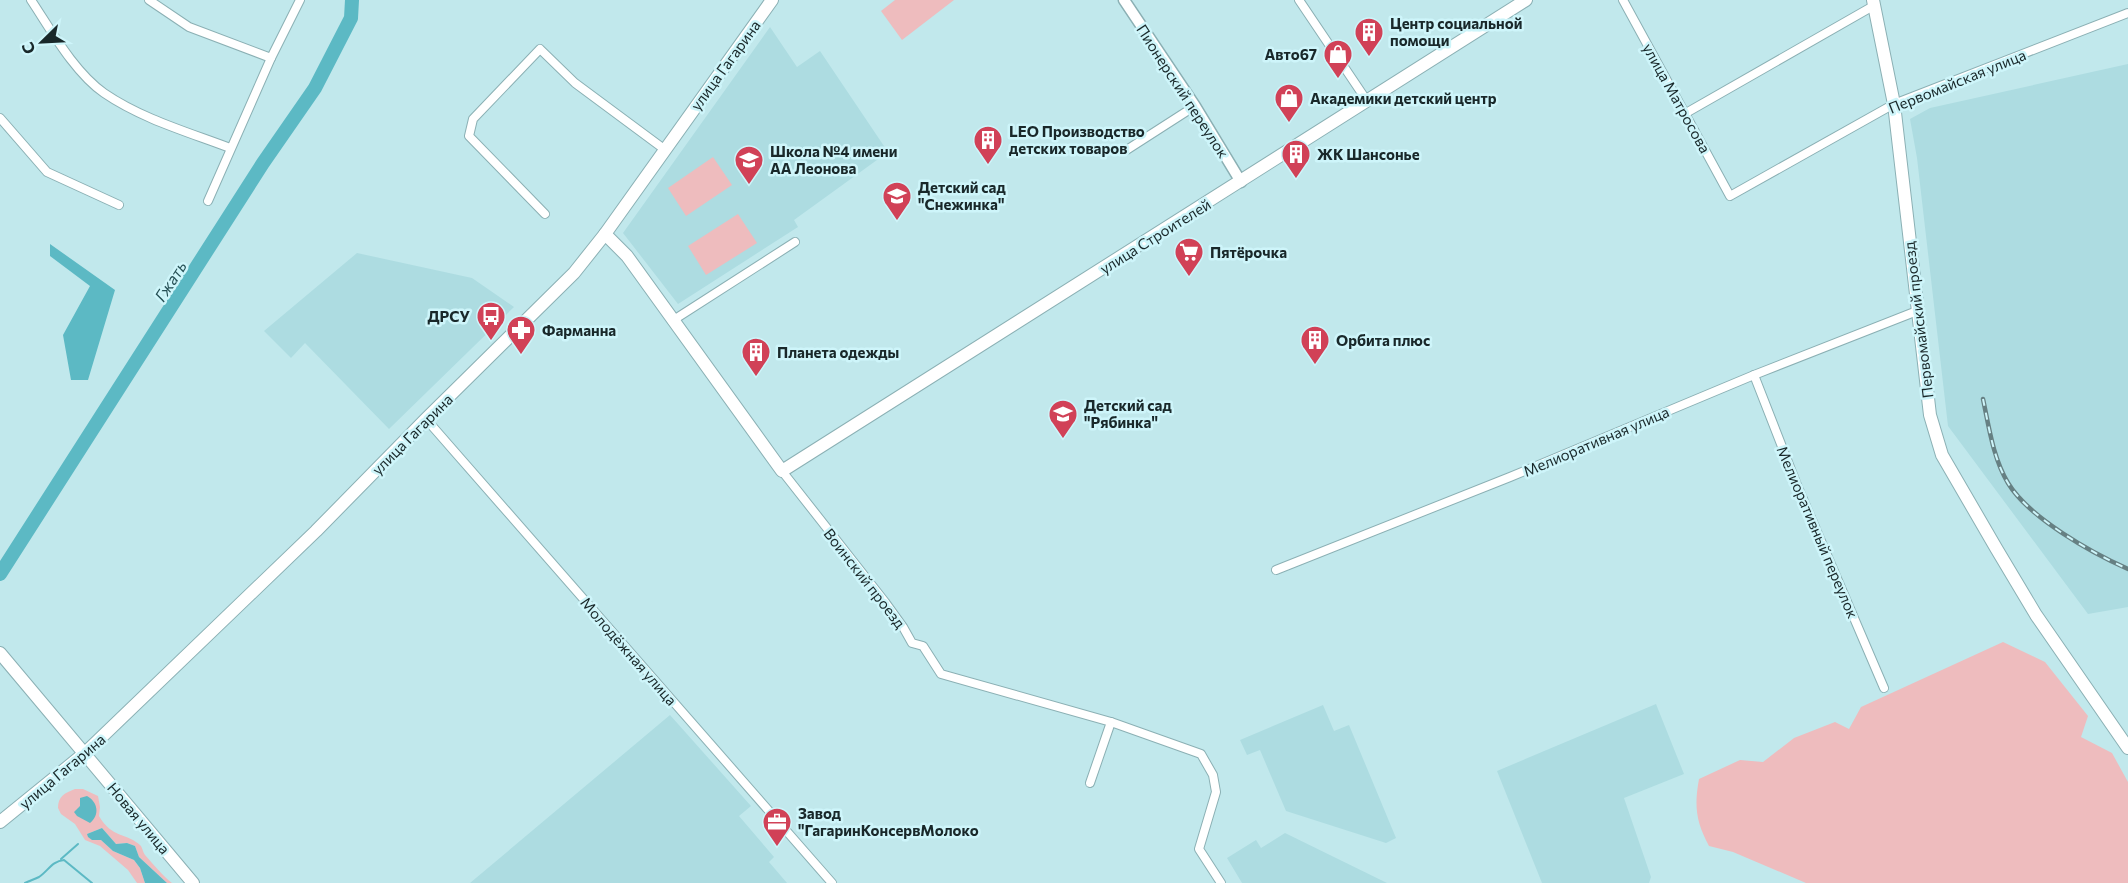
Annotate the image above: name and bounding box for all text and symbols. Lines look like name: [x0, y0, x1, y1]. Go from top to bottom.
north arrow: [12, 12, 72, 72]
place label: Центр социальной помощи: [1390, 14, 1522, 49]
street label: улица Гагарина: [686, 16, 764, 114]
building icon: Центр социальной помощи: [1353, 16, 1385, 58]
street label: Пионерский переулок: [1133, 21, 1233, 161]
shop icon: Авто67: [1322, 38, 1354, 80]
text: С: [17, 39, 39, 57]
street label: улица Матросова: [1639, 40, 1715, 156]
place label: Авто67: [1265, 45, 1317, 63]
street label: Первомайская улица: [1886, 45, 2028, 117]
shop icon: Академики детский центр: [1273, 82, 1305, 124]
place label: Академики детский центр: [1310, 89, 1497, 107]
place label: LEO Производство детских товаров: [1009, 122, 1145, 157]
building icon: LEO Производство детских товаров: [972, 124, 1004, 166]
building icon: ЖК Шансонье: [1280, 138, 1312, 180]
place label: Школа №4 имени АА Леонова: [770, 142, 897, 177]
school or university icon: Школа №4 имени АА Леонова: [733, 144, 765, 186]
place label: ЖК Шансонье: [1317, 145, 1420, 163]
place label: Детский сад "Снежинка": [918, 178, 1006, 213]
school or university icon: Детский сад "Снежинка": [881, 180, 913, 222]
street label: улица Строителей: [1096, 195, 1214, 277]
supermarket icon: Пятёрочка: [1173, 236, 1205, 278]
street label: Первомайский проезд: [1899, 240, 1937, 399]
place label: Пятёрочка: [1210, 243, 1287, 261]
water label: Гжать: [150, 257, 190, 305]
bus stop icon: ДРСУ: [475, 300, 507, 342]
place label: ДРСУ: [428, 307, 471, 325]
pharmacy icon: Фарманна: [505, 314, 537, 356]
place label: Фарманна: [542, 321, 616, 339]
building icon: Орбита плюс: [1299, 324, 1331, 366]
place label: Орбита плюс: [1336, 331, 1430, 349]
building icon: Планета одежды: [740, 336, 772, 378]
place label: Планета одежды: [777, 343, 899, 361]
street label: улица Гагарина: [368, 390, 456, 478]
place label: Детский сад "Рябинка": [1084, 396, 1172, 431]
school or university icon: Детский сад "Рябинка": [1047, 398, 1079, 440]
street label: Мелиоративная улица: [1520, 402, 1672, 480]
street label: Мелиоративный переулок: [1773, 443, 1863, 621]
street label: Воинский проезд: [820, 525, 910, 632]
street label: Молодёжная улица: [577, 593, 681, 709]
street label: улица Гагарина: [15, 730, 109, 812]
street label: Новая улица: [104, 779, 174, 857]
place label: Завод "ГагаринКонсервМолоко: [798, 804, 979, 839]
office icon: Завод "ГагаринКонсервМолоко: [761, 806, 793, 848]

